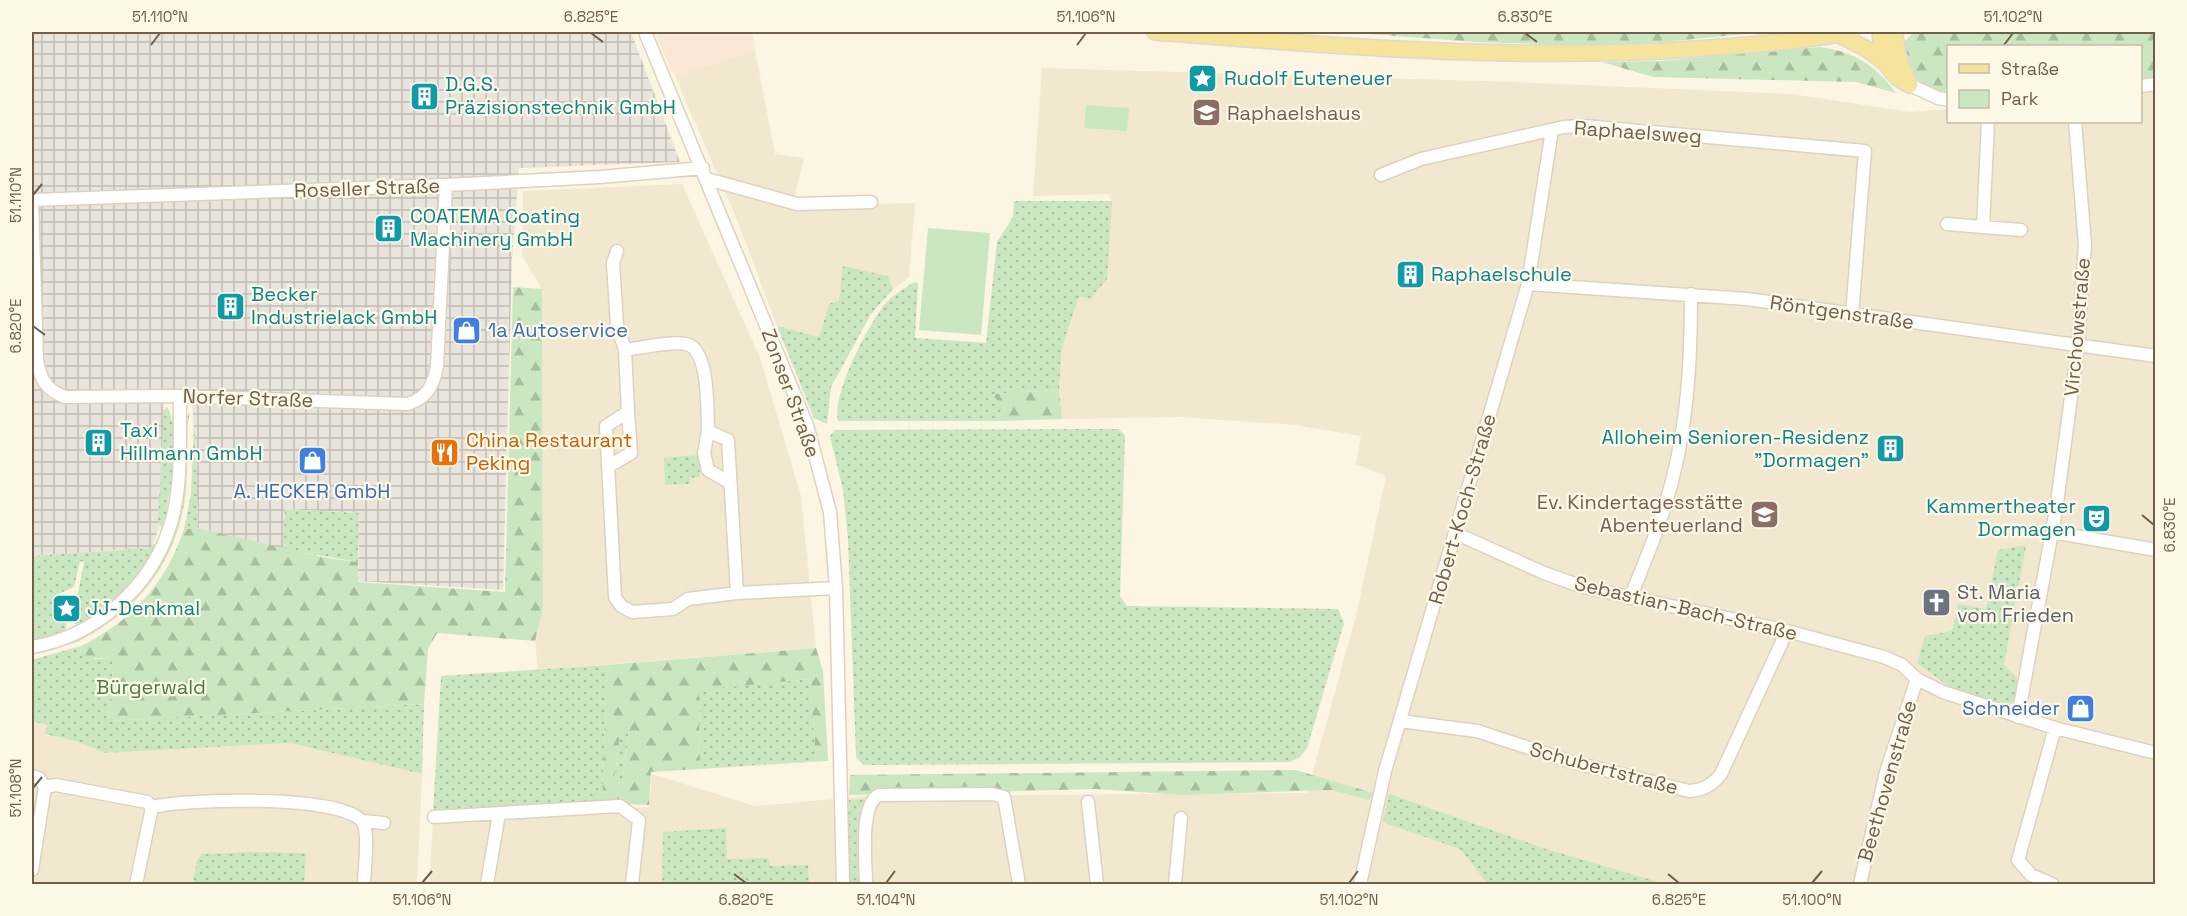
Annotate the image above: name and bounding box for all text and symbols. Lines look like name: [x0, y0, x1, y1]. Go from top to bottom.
text: 51.110°N: [132, 7, 188, 26]
text: 6.825°E: [564, 7, 618, 26]
text: 51.106°N: [1057, 7, 1115, 26]
text: 6.830°E: [1497, 7, 1553, 26]
text: 51.102°N: [1984, 7, 2042, 26]
legend: [1947, 45, 2142, 123]
text: Straße: [2001, 57, 2059, 80]
place icon: Rudolf Euteneuer: [1187, 62, 1219, 94]
place label: Rudolf Euteneuer: [1224, 65, 1393, 91]
place label: D.G.S. Präzisionstechnik GmbH: [445, 71, 676, 120]
building icon: D.G.S. Präzisionstechnik GmbH: [408, 80, 440, 112]
text: Park: [2001, 87, 2039, 110]
school or university icon: Raphaelshaus: [1190, 97, 1222, 129]
place label: Raphaelshaus: [1227, 100, 1361, 126]
street label: Raphaelsweg: [1573, 115, 1703, 149]
text: 51.110°N: [6, 167, 25, 223]
street label: Roseller Straße: [293, 172, 441, 204]
place label: COATEMA Coating Machinery GmbH: [410, 203, 580, 252]
building icon: COATEMA Coating Machinery GmbH: [373, 212, 405, 244]
street label: Virchowstraße: [2058, 256, 2096, 398]
building icon: Raphaelschule: [1394, 258, 1426, 290]
place label: Raphaelschule: [1431, 261, 1572, 287]
place label: Becker Industrielack GmbH: [251, 281, 437, 330]
street label: Röntgenstraße: [1768, 289, 1916, 335]
building icon: Becker Industrielack GmbH: [214, 290, 246, 322]
text: 6.820°E: [6, 298, 25, 354]
shop icon: 1a Autoservice: [451, 314, 483, 346]
place label: 1a Autoservice: [488, 317, 628, 343]
street label: Zonser Straße: [756, 325, 826, 461]
street label: Norfer Straße: [182, 383, 314, 413]
street label: Robert-Koch-Straße: [1422, 411, 1502, 607]
place label: Taxi Hillmann GmbH: [120, 417, 263, 466]
place label: Alloheim Senioren-Residenz "Dormagen": [1602, 424, 1869, 473]
building icon: Taxi Hillmann GmbH: [83, 426, 115, 458]
place label: China Restaurant Peking: [466, 427, 632, 476]
building icon: Alloheim Senioren-Residenz "Dormagen": [1874, 433, 1906, 465]
restaurant icon: China Restaurant Peking: [429, 436, 461, 468]
shop icon: A. HECKER GmbH: [296, 445, 328, 477]
place label: A. HECKER GmbH: [234, 478, 390, 504]
place label: Ev. Kindertagesstätte Abenteuerland: [1537, 489, 1743, 538]
place label: Kammertheater Dormagen: [1926, 493, 2076, 542]
text: 6.830°E: [2160, 497, 2179, 553]
school or university icon: Ev. Kindertagesstätte Abenteuerland: [1748, 498, 1780, 530]
theatre icon: Kammertheater Dormagen: [2081, 502, 2113, 534]
street label: Sebastian-Bach-Straße: [1572, 570, 1800, 646]
place label: St. Maria vom Frieden: [1957, 579, 2074, 628]
church icon: St. Maria vom Frieden: [1920, 587, 1952, 619]
place icon: JJ-Denkmal: [50, 592, 82, 624]
place label: JJ-Denkmal: [87, 595, 200, 621]
park label: Bürgerwald: [96, 674, 206, 700]
shop icon: Schneider: [2065, 692, 2097, 724]
place label: Schneider: [1962, 695, 2060, 721]
street label: Beethovenstraße: [1851, 697, 1923, 865]
street label: Schubertstraße: [1527, 736, 1681, 800]
text: 51.108°N: [6, 758, 25, 818]
text: 51.106°N: [393, 890, 451, 909]
text: 6.820°E: [718, 890, 774, 909]
text: 51.104°N: [856, 890, 916, 909]
text: 51.102°N: [1320, 890, 1378, 909]
text: 6.825°E: [1652, 890, 1706, 909]
text: 51.100°N: [1782, 890, 1842, 909]

